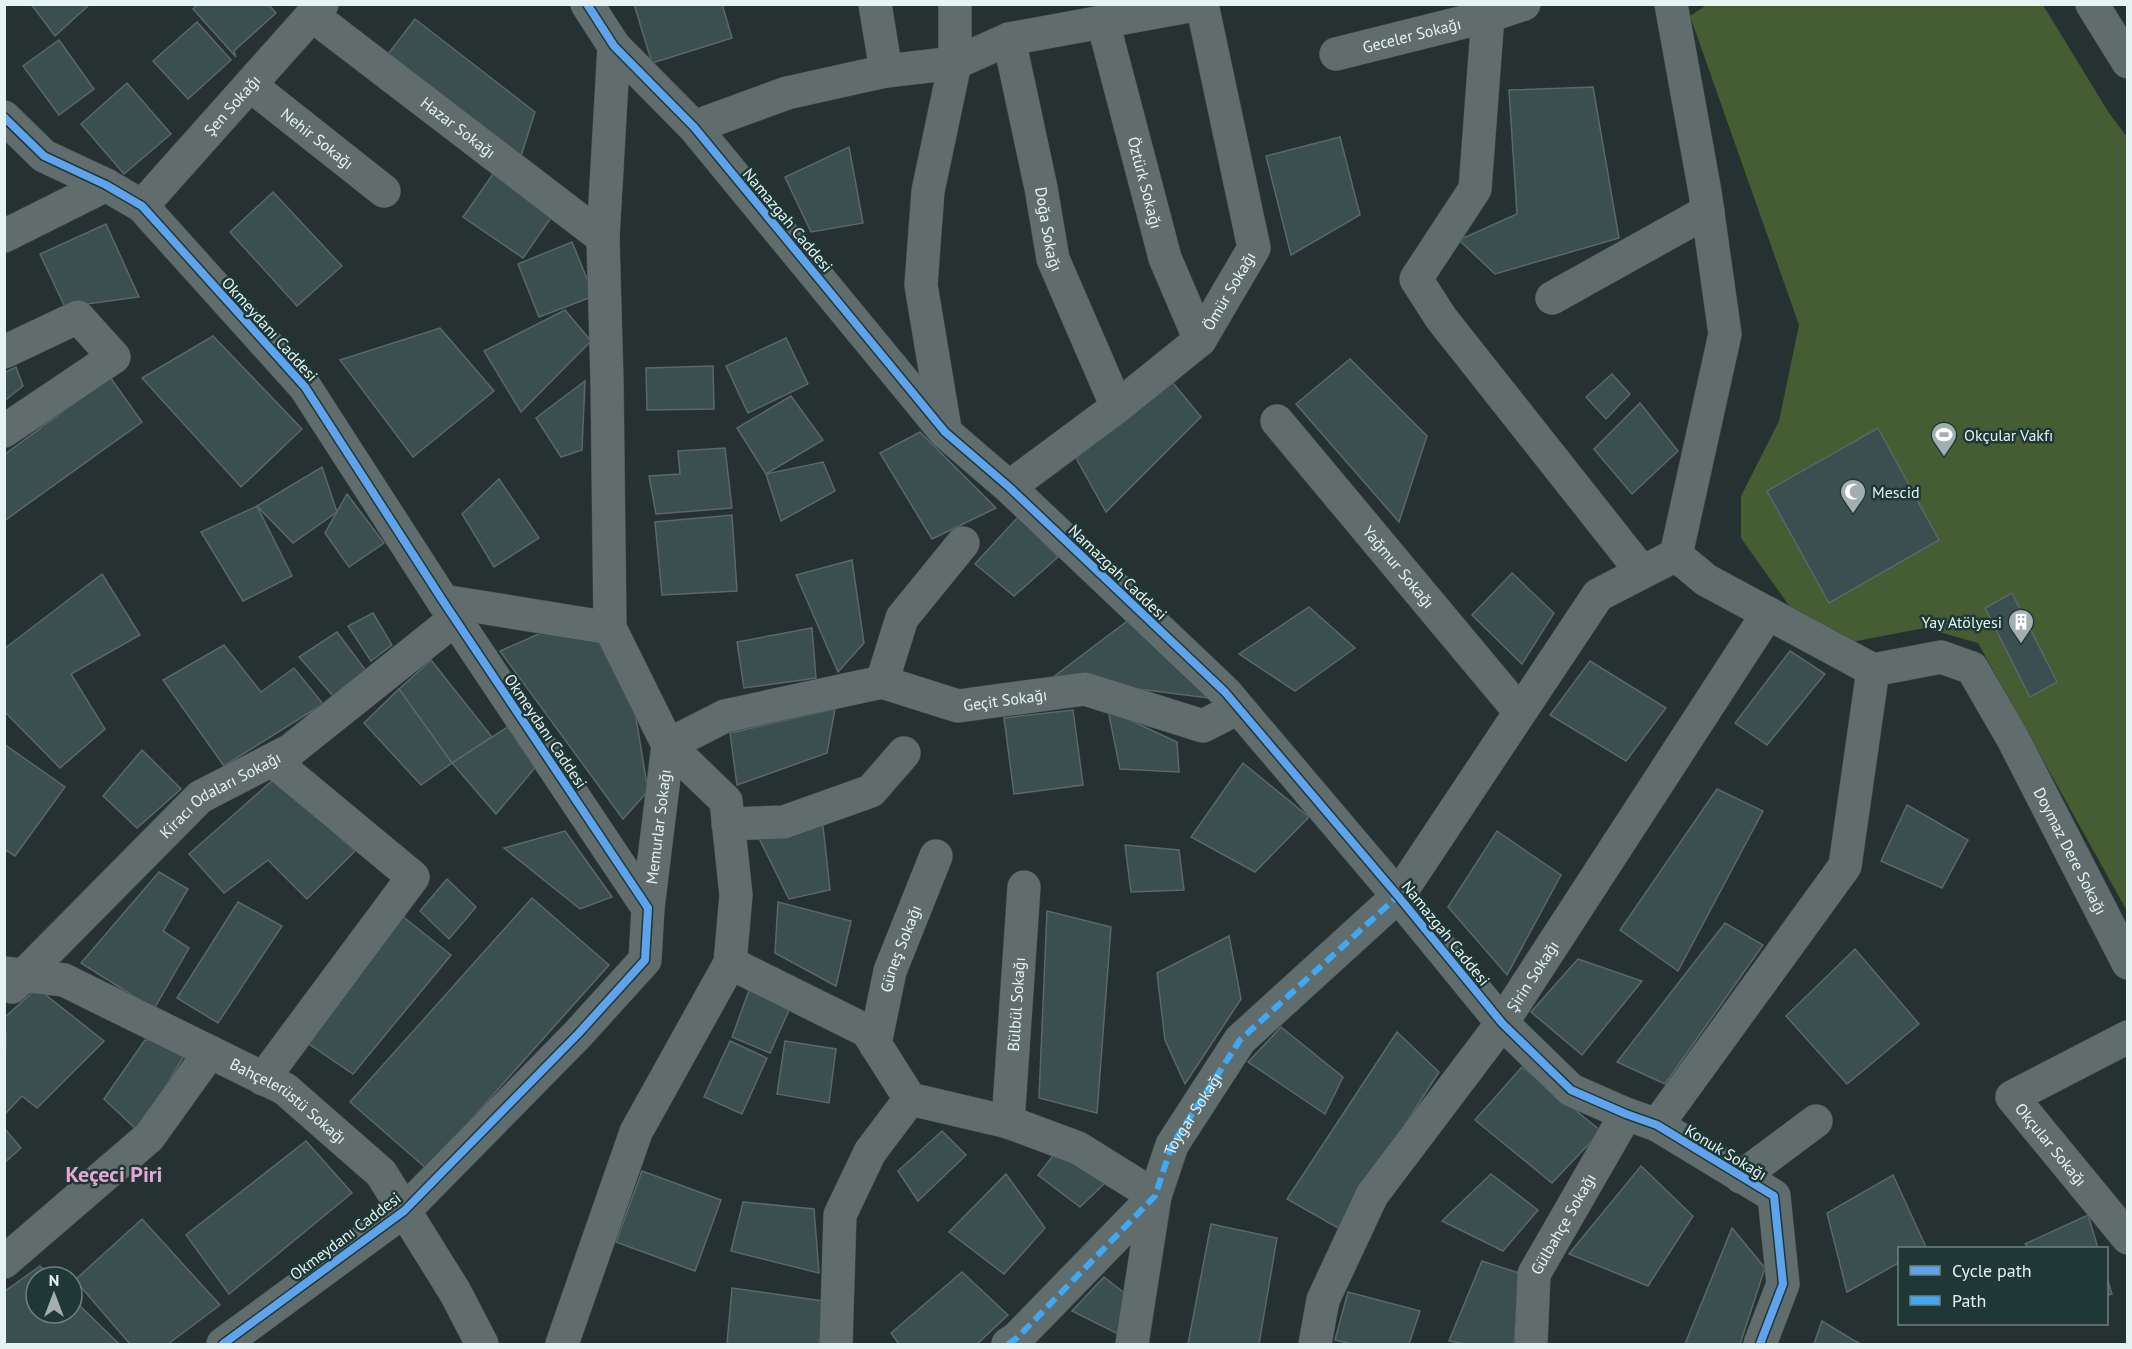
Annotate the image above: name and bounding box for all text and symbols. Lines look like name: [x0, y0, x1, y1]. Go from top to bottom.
street label: Geceler Sokağı: [1360, 13, 1463, 57]
street label: Şen Sokağı: [199, 70, 264, 140]
street label: Hazar Sokağı: [417, 92, 500, 162]
street label: Nehir Sokağı: [277, 103, 358, 173]
street label: Öztürk Sokağı: [1124, 134, 1167, 231]
street label: Namazgah Caddesi: [739, 164, 837, 276]
street label: Doğa Sokağı: [1031, 185, 1067, 274]
street label: Ömür Sokağı: [1198, 248, 1260, 334]
street label: Okmeydanı Caddesi: [218, 273, 322, 385]
sports icon: Okçular Vakfı: [1929, 420, 1959, 458]
place label: Okçular Vakfı: [1964, 425, 2053, 445]
mosque icon: Mescid: [1838, 477, 1868, 515]
place label: Mescid: [1872, 482, 1920, 502]
street label: Namazgah Caddesi: [1065, 520, 1171, 624]
street label: Yağmur Sokağı: [1359, 522, 1439, 612]
building icon: Yay Atölyesi: [2006, 607, 2036, 645]
place label: Yay Atölyesi: [1922, 612, 2002, 632]
street label: Okmeydanı Caddesi: [500, 670, 592, 792]
street label: Geçit Sokağı: [962, 684, 1048, 715]
street label: Kiracı Odaları Sokağı: [155, 747, 284, 842]
street label: Memurlar Sokağı: [641, 768, 675, 885]
street label: Doymaz Dere Sokağı: [2030, 784, 2111, 918]
street label: Namazgah Caddesi: [1398, 876, 1494, 990]
street label: Güneş Sokağı: [876, 902, 925, 994]
street label: Şirin Sokağı: [1502, 937, 1563, 1016]
street label: Bülbül Sokağı: [1003, 956, 1029, 1052]
street label: Bahçelerüstü Sokağı: [227, 1053, 351, 1148]
street label: Toygar Sokağı: [1159, 1069, 1226, 1157]
street label: Okçular Sokağı: [2011, 1099, 2091, 1190]
street label: Konuk Sokağı: [1681, 1120, 1771, 1184]
district label: Keçeci Piri: [65, 1160, 163, 1188]
street label: Gülbahçe Sokağı: [1526, 1170, 1600, 1278]
street label: Okmeydanı Caddesi: [286, 1188, 404, 1284]
legend: [1898, 1247, 2108, 1325]
text: Cycle path: [1952, 1259, 2032, 1282]
north arrow: [24, 1265, 84, 1325]
text: N: [49, 1270, 59, 1290]
text: Path: [1952, 1289, 1986, 1312]

